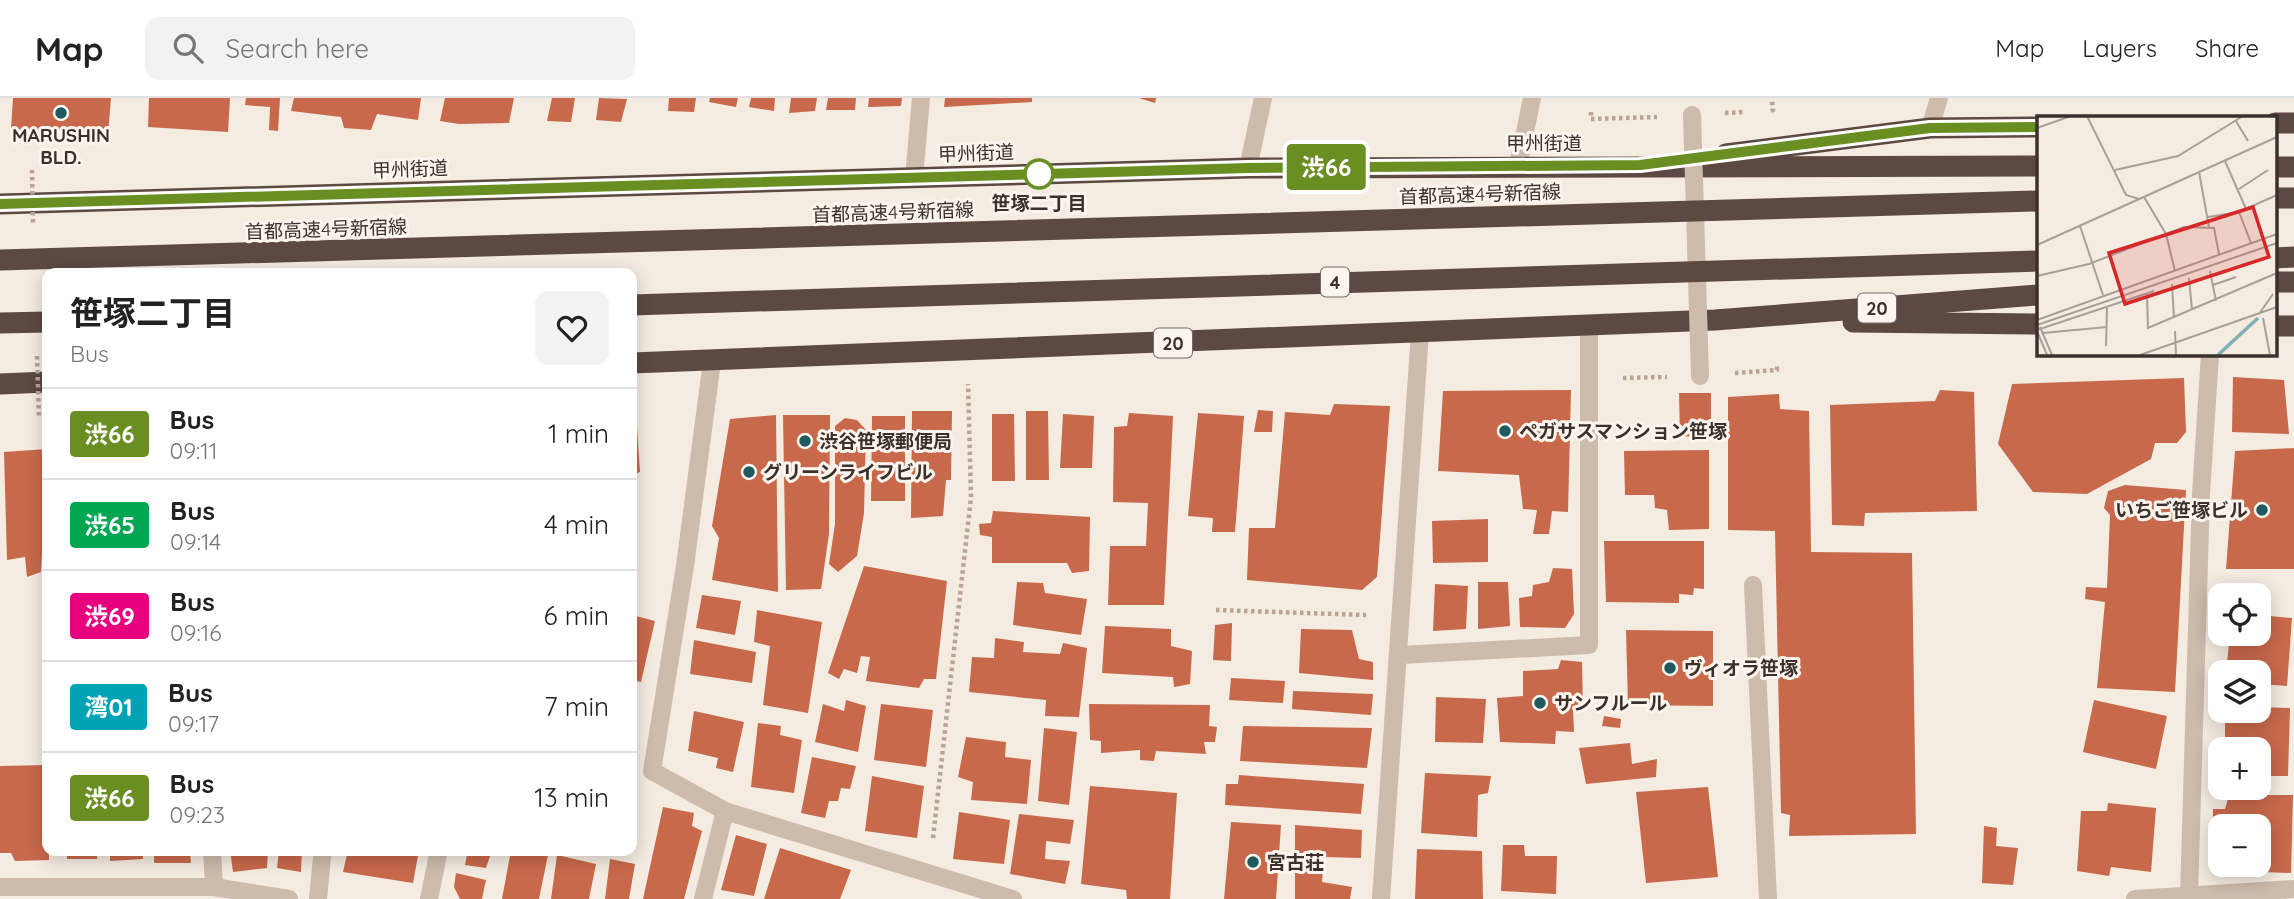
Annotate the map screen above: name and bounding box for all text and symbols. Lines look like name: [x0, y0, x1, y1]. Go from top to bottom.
search box: [145, 17, 635, 80]
text: Map: [35, 28, 103, 69]
icon: search: [169, 29, 207, 67]
text: Search here: [225, 32, 369, 65]
text: Map: [1995, 33, 2044, 63]
text: Layers: [2082, 33, 2157, 63]
text: Share: [2195, 33, 2259, 63]
marker: MARUSHIN BLD.: [53, 105, 69, 121]
inset map: [2037, 116, 2276, 355]
place label: MARUSHIN BLD.: [12, 123, 110, 169]
street label: 甲州街道: [1506, 131, 1582, 155]
street label: 甲州街道: [938, 140, 1014, 166]
line badge: 渋66: [1286, 144, 1366, 190]
text: 渋66: [1301, 152, 1351, 182]
street label: 甲州街道: [372, 156, 448, 182]
marker: 笹塚二丁目: [1024, 159, 1054, 189]
street label: 首都高速4号新宿線: [1399, 179, 1561, 209]
place label: 笹塚二丁目: [991, 191, 1087, 215]
street label: 首都高速4号新宿線: [812, 197, 974, 227]
street label: 首都高速4号新宿線: [245, 214, 407, 244]
road number: 4: [1321, 267, 1349, 296]
button: heart: [535, 291, 609, 365]
text: 笹塚二丁目: [70, 292, 235, 333]
road number: 20: [1858, 294, 1896, 322]
road number: 20: [1154, 328, 1192, 358]
text: Bus: [70, 339, 109, 368]
text: Bus: [170, 403, 214, 436]
text: 1 min: [548, 417, 609, 450]
text: 渋66: [84, 419, 135, 449]
place label: ペガサスマンション笹塚: [1519, 419, 1727, 443]
marker: ペガサスマンション笹塚: [1497, 423, 1513, 439]
place label: 渋谷笹塚郵便局: [819, 429, 952, 453]
marker: 渋谷笹塚郵便局: [797, 433, 813, 449]
text: 09:11: [170, 436, 217, 465]
place label: グリーンライフビル: [763, 460, 933, 484]
marker: グリーンライフビル: [741, 464, 757, 480]
text: Bus: [170, 494, 215, 527]
place label: いちご笹塚ビル: [2115, 498, 2248, 522]
marker: いちご笹塚ビル: [2254, 502, 2270, 518]
text: 4 min: [544, 508, 609, 541]
text: 渋65: [84, 510, 135, 540]
text: 09:14: [170, 527, 221, 556]
map controls: [2208, 583, 2271, 877]
button: locate: [2208, 583, 2271, 646]
text: Bus: [170, 585, 215, 618]
text: 6 min: [544, 599, 609, 632]
text: 渋69: [84, 601, 135, 631]
text: 09:16: [170, 618, 222, 647]
place label: ヴィオラ笹塚: [1684, 656, 1798, 680]
marker: ヴィオラ笹塚: [1662, 660, 1678, 676]
button: layers: [2208, 660, 2271, 723]
text: Bus: [168, 676, 213, 709]
text: 7 min: [544, 690, 609, 723]
place label: サンフルール: [1554, 691, 1667, 715]
text: 湾01: [84, 692, 133, 722]
marker: サンフルール: [1532, 695, 1548, 711]
text: 09:17: [168, 709, 219, 738]
button: +: [2208, 737, 2271, 800]
text: Bus: [170, 767, 214, 800]
text: 13 min: [534, 781, 609, 814]
text: 渋66: [84, 783, 135, 813]
text: 09:23: [170, 800, 225, 829]
button: −: [2208, 814, 2271, 877]
place label: 宮古荘: [1267, 850, 1324, 874]
marker: 宮古荘: [1245, 854, 1261, 870]

